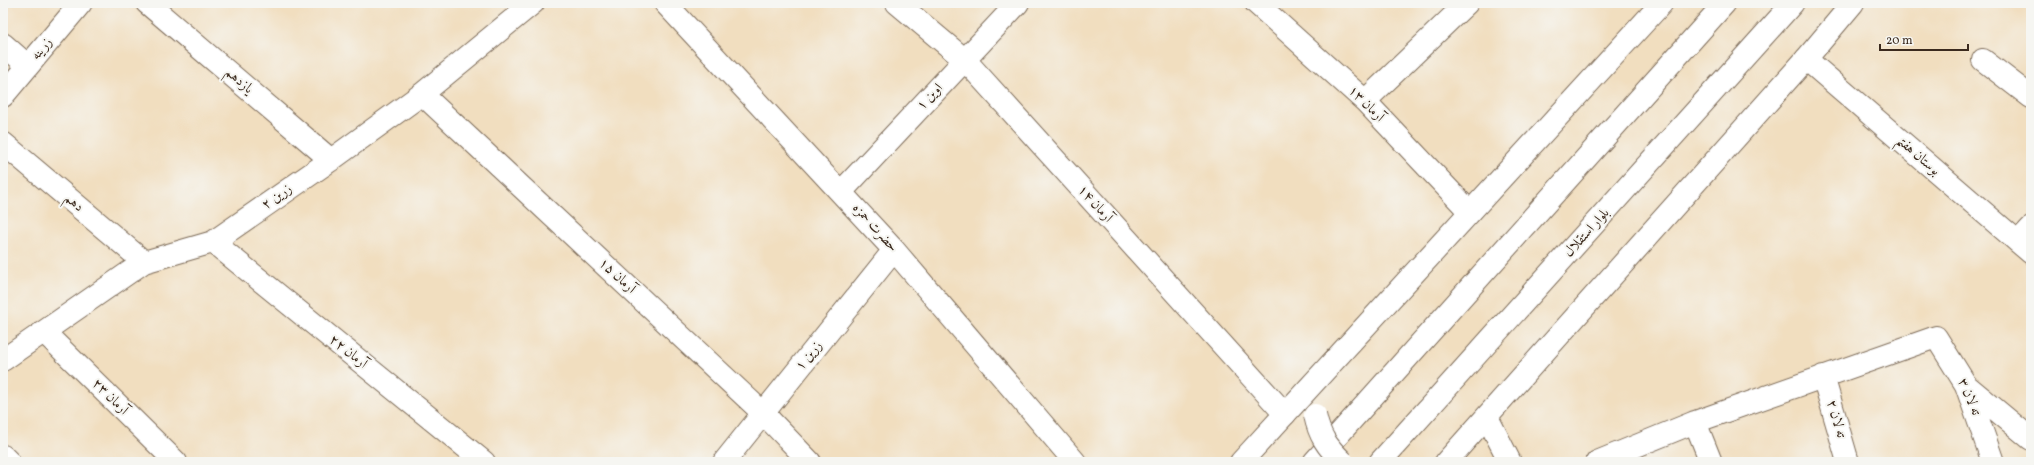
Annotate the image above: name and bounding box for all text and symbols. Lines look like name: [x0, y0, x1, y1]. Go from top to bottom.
scale bar: [1880, 26, 1968, 52]
text: 20 m: [1886, 33, 1913, 49]
street label: زرینه: [27, 34, 57, 64]
street label: یازدهم: [219, 64, 258, 102]
street label: اوین ۱: [913, 79, 947, 115]
street label: آرمان ۱۳: [1344, 82, 1390, 128]
street label: بوستان هفتم: [1890, 132, 1944, 183]
street label: زرین ۲: [258, 180, 296, 214]
street label: آرمان ۱۴: [1073, 181, 1118, 228]
street label: دهم: [58, 189, 88, 219]
street label: حضرت حمزه: [848, 199, 902, 257]
street label: بلوار استقلال: [1560, 204, 1614, 262]
street label: آرمان ۱۵: [594, 254, 641, 299]
street label: آرمان ۲۲: [325, 331, 373, 375]
street label: زرین ۱: [791, 337, 827, 375]
street label: آرمان ۲۳: [88, 375, 134, 421]
street label: ته لان ۳: [1953, 375, 1985, 419]
street label: ته لان ۲: [1822, 398, 1851, 441]

